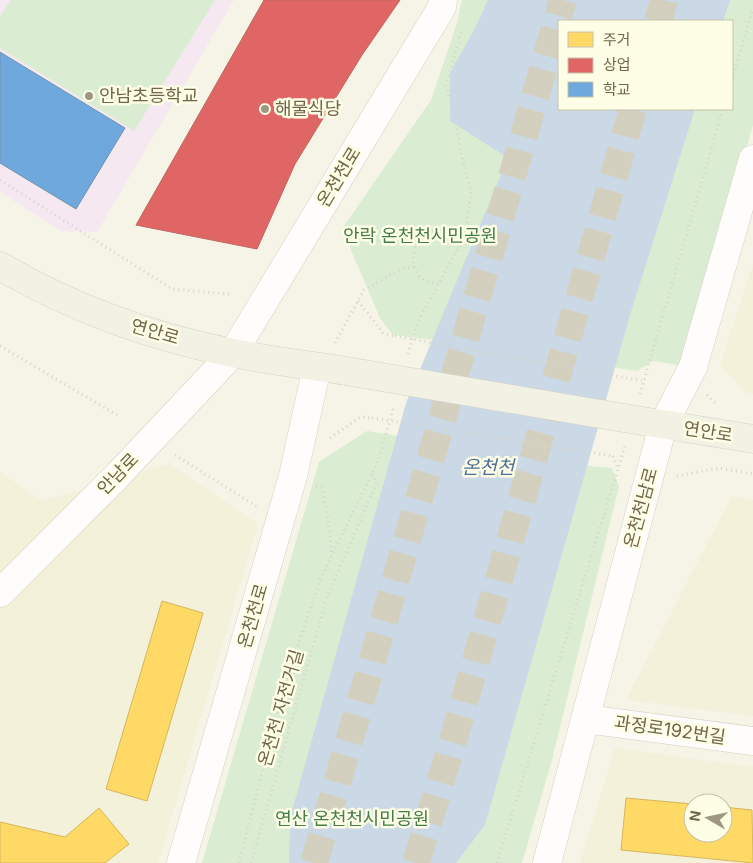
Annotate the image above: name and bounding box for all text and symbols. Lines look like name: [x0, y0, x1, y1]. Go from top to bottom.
legend: [558, 20, 733, 110]
text: 주거: [603, 30, 631, 49]
text: 상업: [603, 55, 631, 74]
text: 학교: [603, 80, 631, 99]
place label: 안남초등학교: [99, 85, 198, 106]
marker: 안남초등학교: [83, 90, 95, 102]
place label: 해물식당: [275, 98, 341, 119]
marker: 해물식당: [259, 103, 271, 115]
street label: 온천천로: [313, 143, 365, 211]
park label: 안락 온천천시민공원: [343, 225, 497, 246]
street label: 연안로: [128, 315, 182, 348]
street label: 연안로: [682, 417, 734, 446]
street label: 안남로: [93, 448, 142, 499]
water label: 온천천: [462, 456, 516, 479]
street label: 온천천남로: [620, 465, 661, 551]
street label: 온천천로: [233, 581, 272, 651]
street label: 온천천 자전거길: [254, 647, 307, 769]
street label: 과정로192번길: [613, 711, 727, 748]
north arrow: [683, 793, 733, 843]
park label: 연산 온천천시민공원: [275, 808, 429, 829]
text: N: [685, 809, 704, 822]

